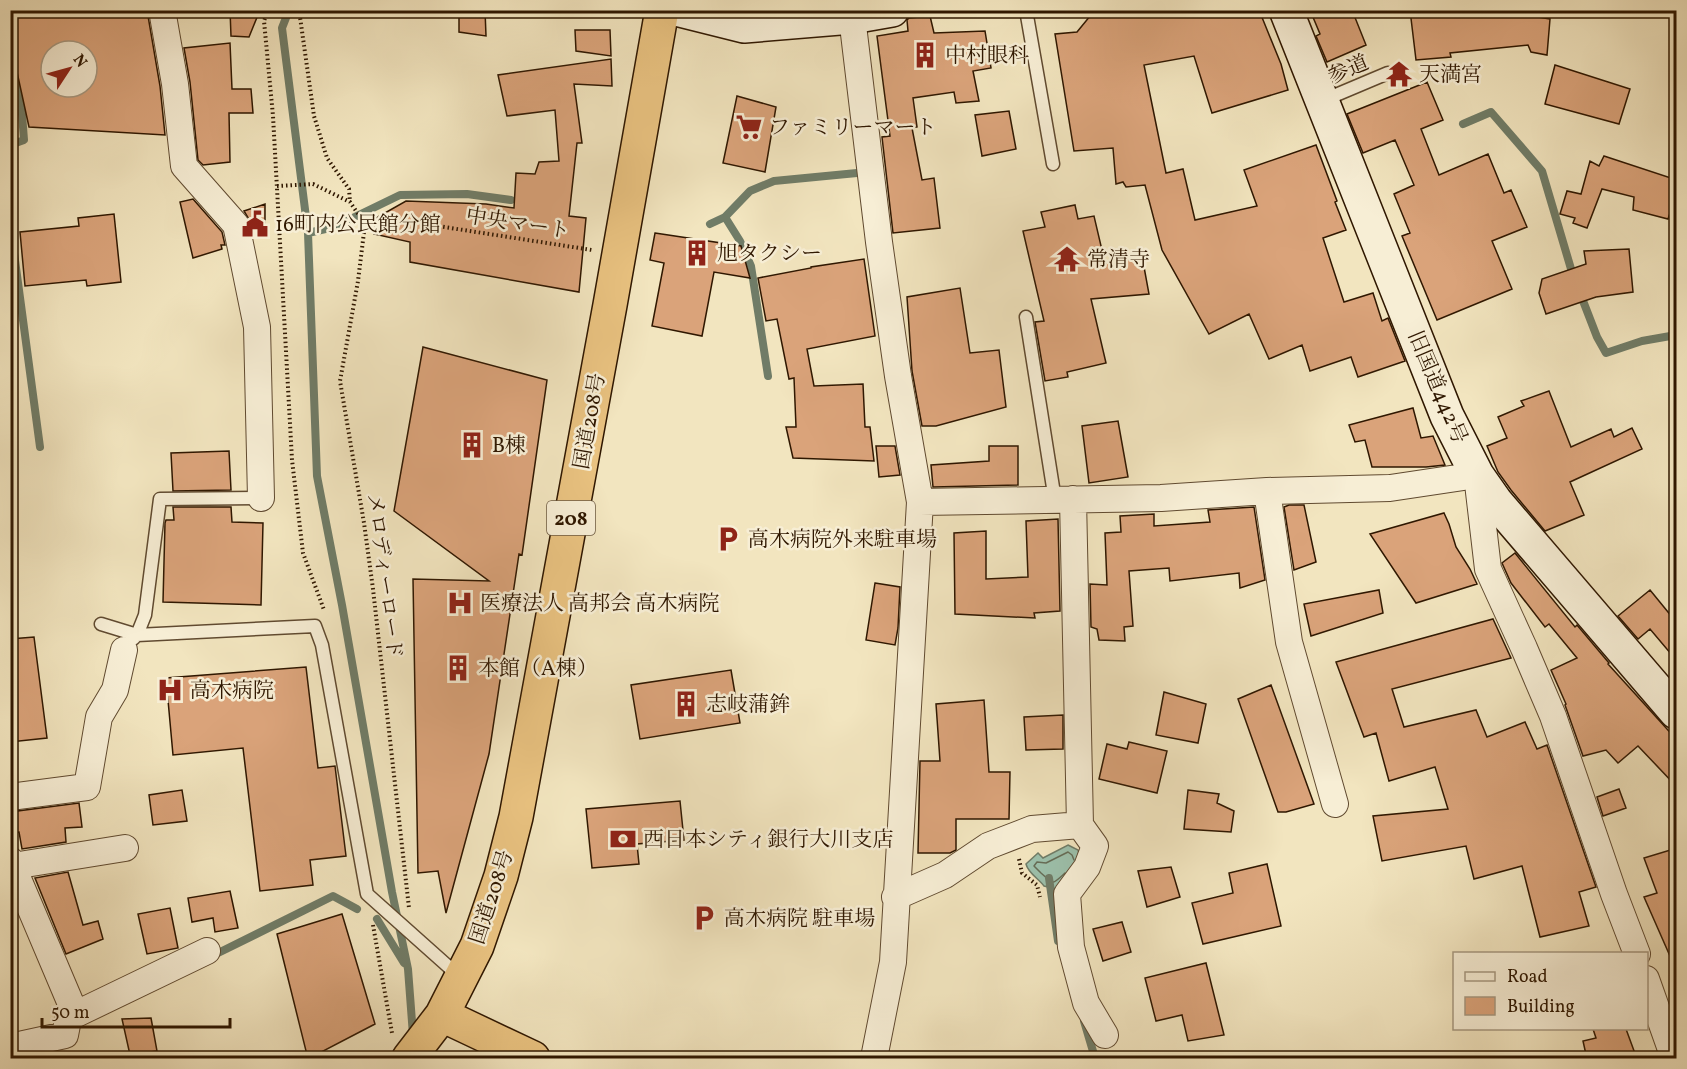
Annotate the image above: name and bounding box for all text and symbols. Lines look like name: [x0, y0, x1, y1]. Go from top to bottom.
north arrow: [39, 39, 99, 99]
building icon: 中村眼科: [910, 40, 940, 70]
place label: 中村眼科: [945, 42, 1029, 71]
street label: 参道: [1324, 49, 1374, 92]
text: N: [67, 50, 92, 73]
temple icon: 天満宮: [1384, 59, 1414, 89]
place label: 天満宮: [1419, 61, 1482, 90]
supermarket icon: ファミリーマート: [734, 112, 764, 142]
place label: ファミリーマート: [769, 114, 937, 143]
street label: 中央マート: [464, 202, 572, 247]
public building icon: 16町内公民館分館: [240, 209, 270, 239]
place label: 16町内公民館分館: [275, 211, 441, 240]
building icon: 旭タクシー: [682, 238, 712, 268]
place label: 旭タクシー: [717, 240, 822, 269]
temple icon: 常清寺: [1052, 244, 1082, 274]
place label: 常清寺: [1087, 246, 1150, 275]
street label: 旧国道442号: [1400, 327, 1473, 449]
street label: 国道208号: [568, 371, 613, 472]
building icon: B棟: [457, 430, 487, 460]
place label: B棟: [492, 432, 526, 461]
street label: メロディーロード: [359, 492, 408, 660]
road number: 208: [547, 501, 595, 535]
parking icon: 高木病院外来駐車場: [713, 524, 743, 554]
place label: 高木病院外来駐車場: [748, 526, 937, 555]
hospital icon: 医療法人 高邦会 高木病院: [445, 588, 475, 618]
place label: 医療法人 高邦会 高木病院: [480, 590, 719, 619]
building icon: 本館（A棟）: [443, 653, 473, 683]
place label: 本館（A棟）: [478, 655, 598, 684]
hospital icon: 高木病院: [155, 675, 185, 705]
place label: 高木病院: [190, 677, 274, 706]
building icon: 志岐蒲鉾: [671, 689, 701, 719]
place label: 志岐蒲鉾: [706, 691, 790, 720]
bank icon: 西日本シティ銀行大川支店: [608, 824, 638, 854]
place label: 西日本シティ銀行大川支店: [643, 826, 893, 855]
street label: 国道208号: [464, 847, 521, 948]
parking icon: 高木病院 駐車場: [689, 903, 719, 933]
place label: 高木病院 駐車場: [724, 905, 875, 934]
legend: [1453, 952, 1648, 1030]
text: Road: [1507, 965, 1548, 990]
scale bar: [42, 991, 230, 1029]
text: Building: [1507, 995, 1575, 1020]
text: 50 m: [51, 1001, 90, 1026]

